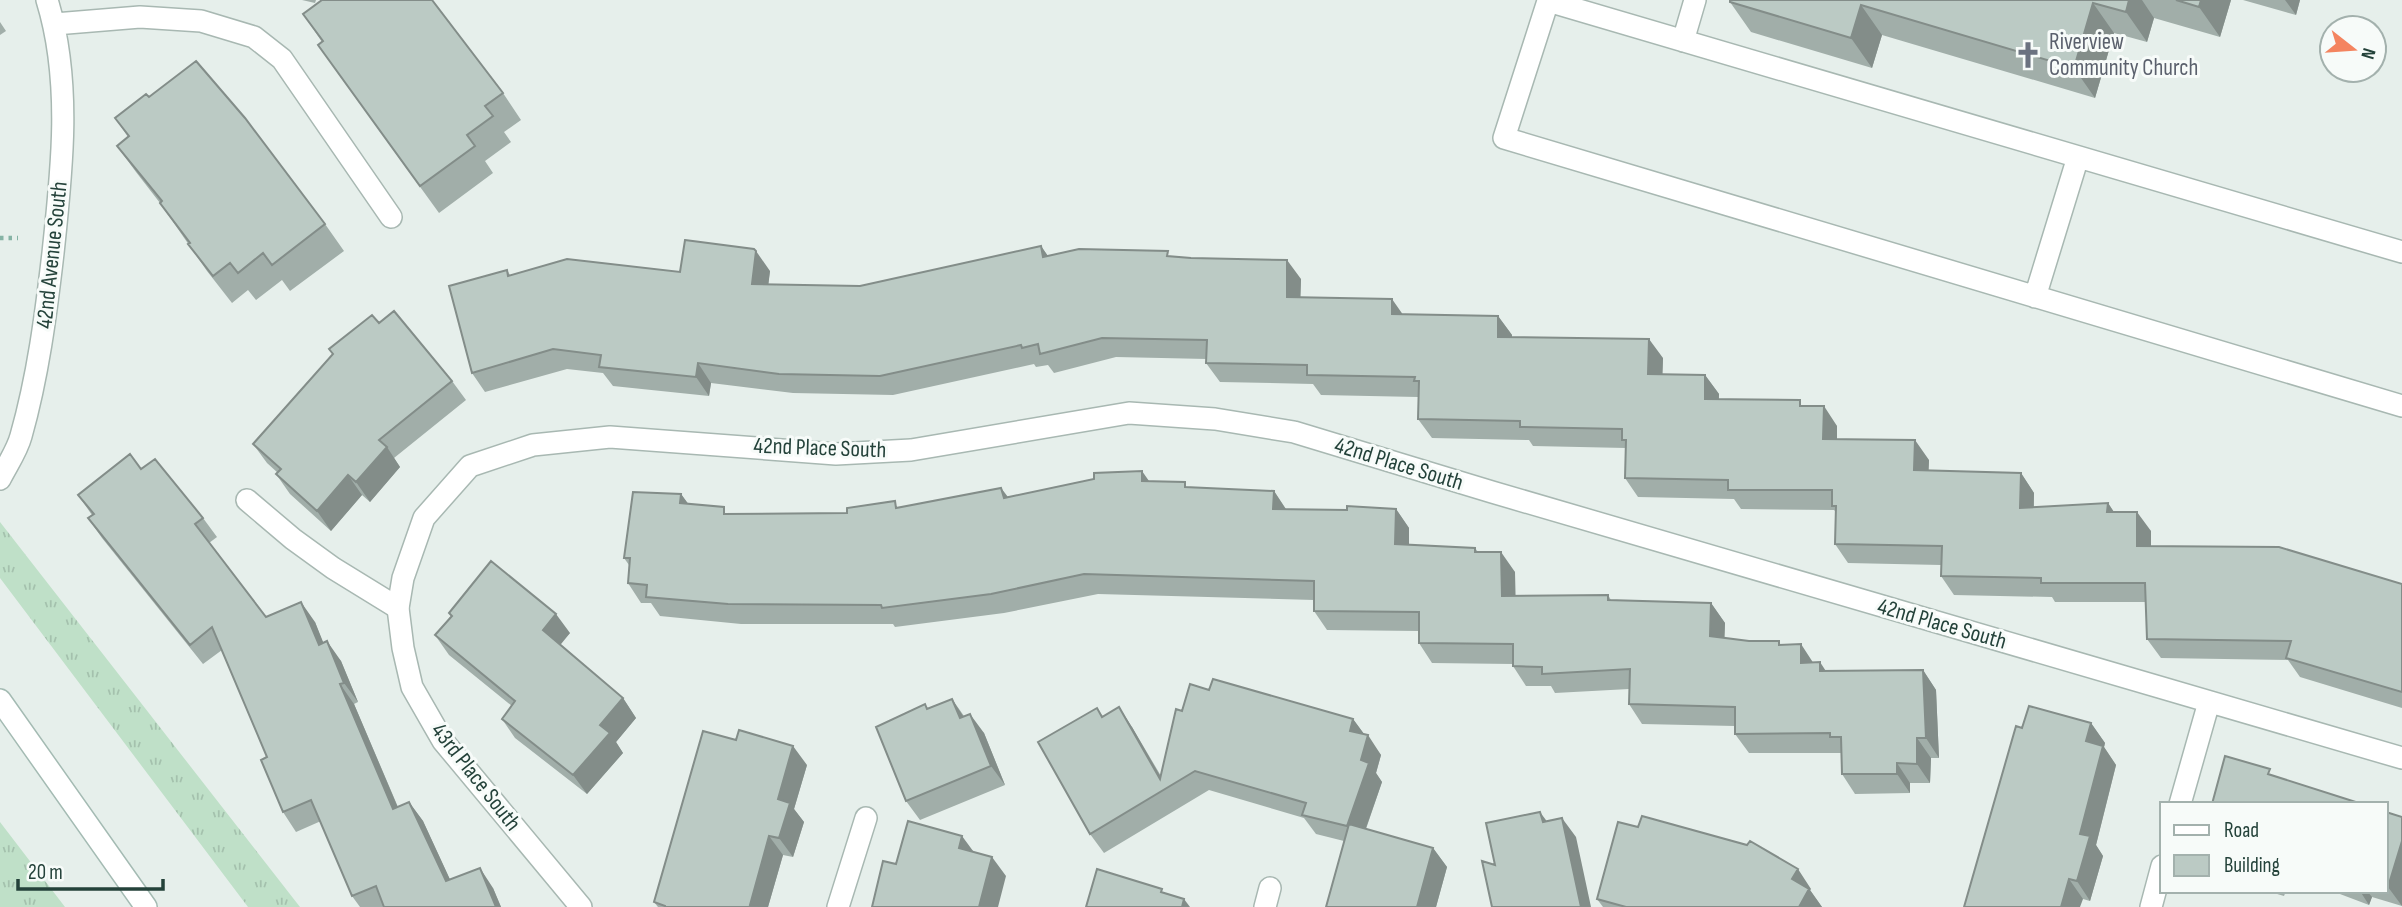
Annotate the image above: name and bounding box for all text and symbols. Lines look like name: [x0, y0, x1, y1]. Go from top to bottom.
north arrow: [2318, 14, 2388, 84]
place label: Riverview Community Church: [2049, 28, 2198, 82]
church icon: Riverview Community Church: [2013, 40, 2043, 70]
text: N: [2355, 45, 2380, 62]
street label: 42nd Avenue South: [30, 180, 74, 330]
street label: 42nd Place South: [1331, 431, 1467, 497]
street label: 42nd Place South: [753, 432, 887, 464]
street label: 42nd Place South: [1874, 592, 2010, 656]
street label: 43rd Place South: [425, 717, 527, 837]
legend: [2160, 802, 2388, 893]
text: Road: [2224, 818, 2259, 843]
scale bar: [18, 848, 163, 892]
text: Building: [2224, 853, 2280, 878]
text: 20 m: [28, 860, 63, 885]

